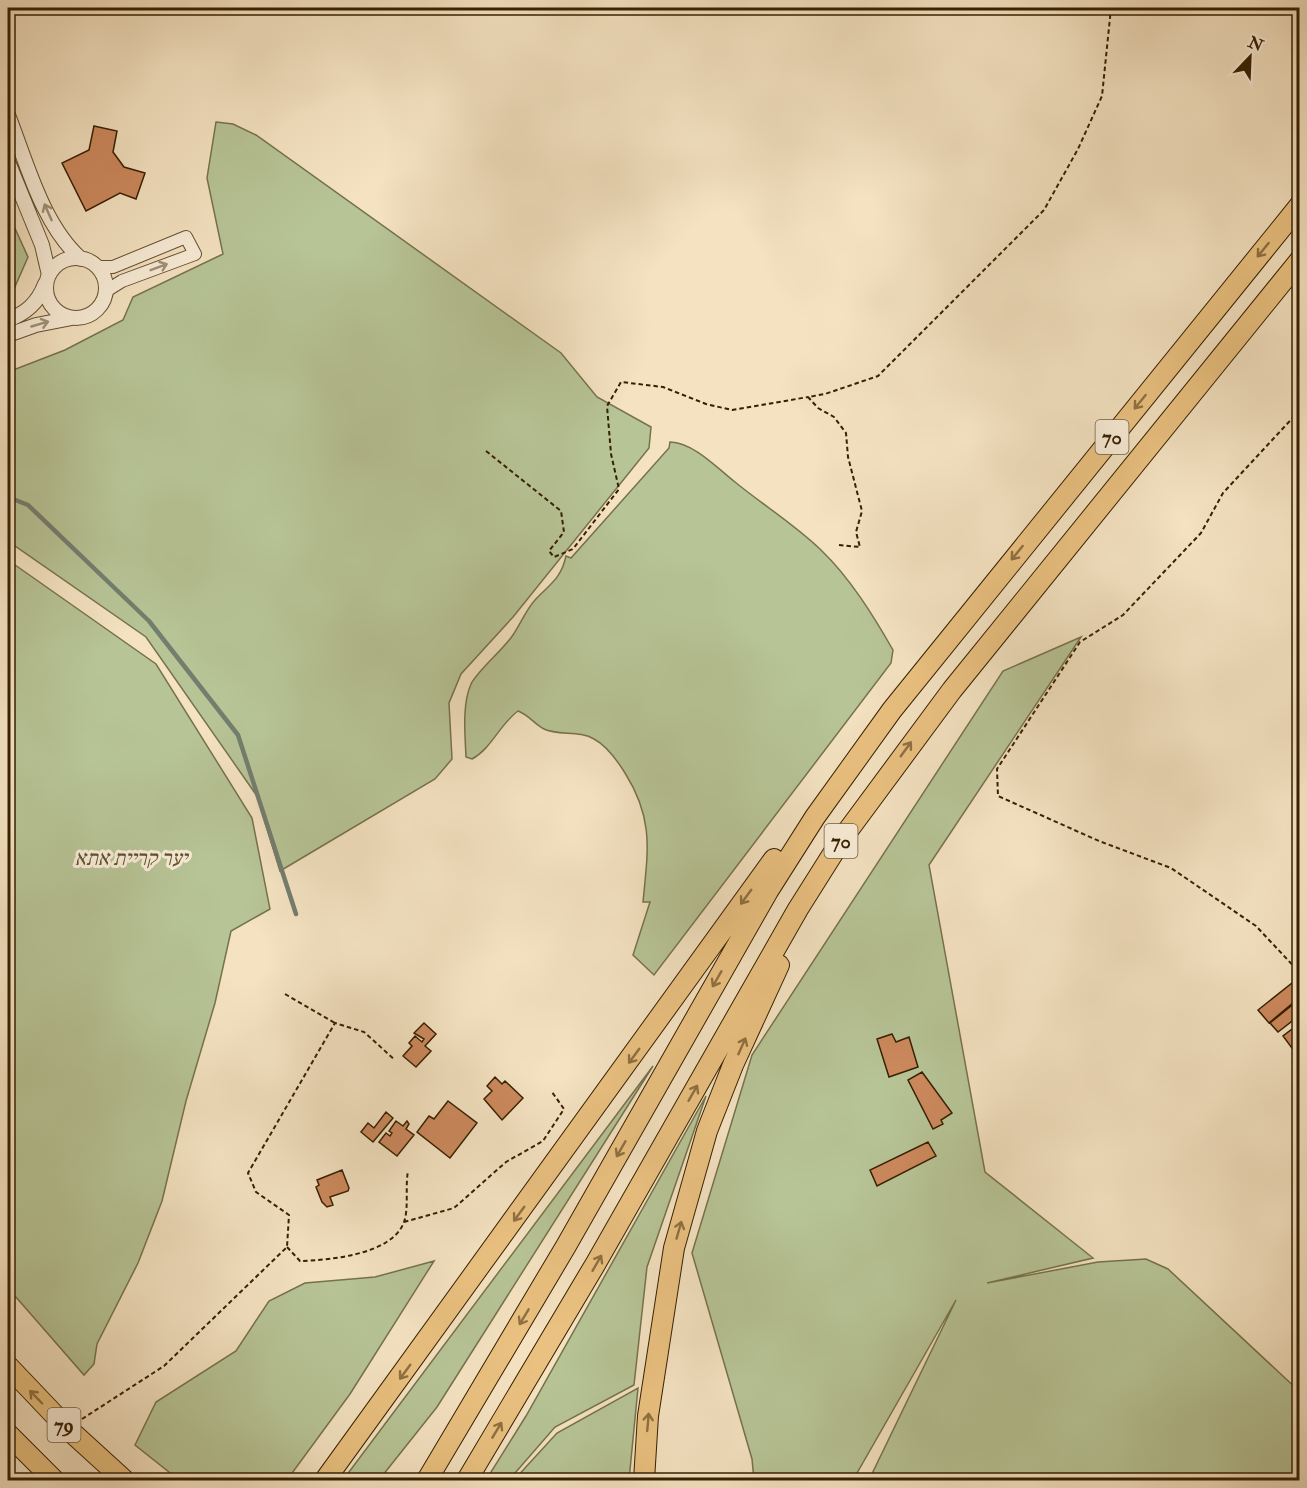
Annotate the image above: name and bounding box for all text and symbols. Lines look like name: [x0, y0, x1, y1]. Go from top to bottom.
north arrow: [1220, 27, 1280, 87]
text: N: [1244, 32, 1267, 56]
one-way arrow: [41, 203, 53, 221]
one-way arrow: [1256, 242, 1269, 258]
one-way arrow: [149, 261, 168, 272]
one-way arrow: [30, 318, 49, 329]
one-way arrow: [1134, 394, 1147, 410]
road number: 70: [1096, 420, 1128, 454]
one-way arrow: [1011, 545, 1024, 561]
one-way arrow: [900, 742, 912, 758]
road number: 70: [824, 824, 858, 858]
park label: יער קריית אתא: [75, 845, 190, 872]
one-way arrow: [740, 888, 753, 904]
one-way arrow: [711, 970, 723, 987]
one-way arrow: [737, 1037, 748, 1055]
one-way arrow: [628, 1048, 640, 1064]
one-way arrow: [687, 1085, 699, 1102]
one-way arrow: [615, 1139, 626, 1157]
one-way arrow: [513, 1206, 526, 1222]
one-way arrow: [674, 1221, 685, 1240]
one-way arrow: [591, 1255, 603, 1272]
one-way arrow: [517, 1308, 529, 1325]
one-way arrow: [399, 1363, 411, 1379]
one-way arrow: [29, 1389, 44, 1404]
road number: 79: [48, 1408, 80, 1442]
one-way arrow: [642, 1413, 653, 1433]
one-way arrow: [491, 1422, 503, 1439]

